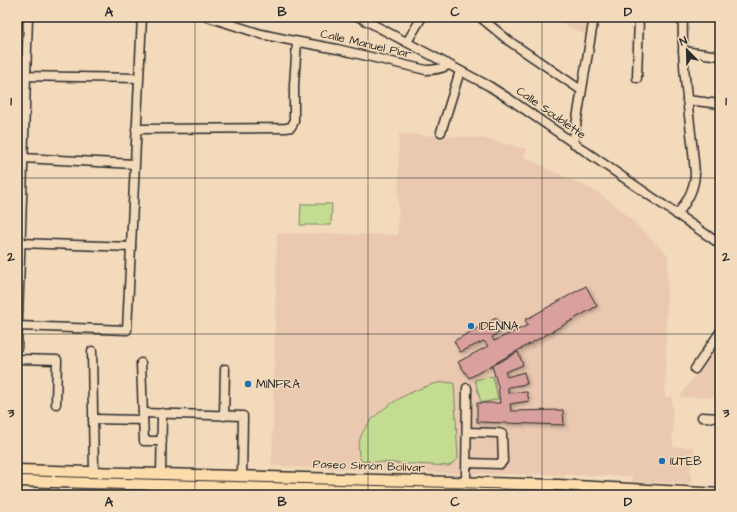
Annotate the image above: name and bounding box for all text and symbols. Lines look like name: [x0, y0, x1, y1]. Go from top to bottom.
text: A: [105, 3, 114, 21]
text: B: [277, 3, 287, 21]
text: C: [450, 3, 460, 21]
text: D: [624, 3, 633, 21]
street label: Calle Manuel Piar: [319, 25, 414, 63]
north arrow: [667, 30, 707, 70]
text: N: [677, 33, 689, 50]
street label: Calle Soublette: [513, 83, 590, 144]
text: 1: [10, 92, 12, 110]
text: 1: [725, 92, 727, 110]
text: 2: [6, 248, 15, 266]
text: 2: [721, 248, 730, 266]
place label: IDENNA: [479, 318, 519, 335]
marker: IDENNA: [466, 321, 476, 331]
place label: MINFRA: [256, 376, 300, 393]
marker: MINFRA: [243, 379, 253, 389]
text: 3: [7, 404, 15, 422]
text: 3: [722, 404, 730, 422]
place label: IUTEB: [670, 453, 702, 470]
street label: Paseo Simón Bolívar: [313, 456, 426, 476]
marker: IUTEB: [657, 456, 667, 466]
text: A: [105, 493, 114, 511]
text: B: [277, 493, 287, 511]
text: C: [450, 493, 460, 511]
text: D: [624, 493, 633, 511]

